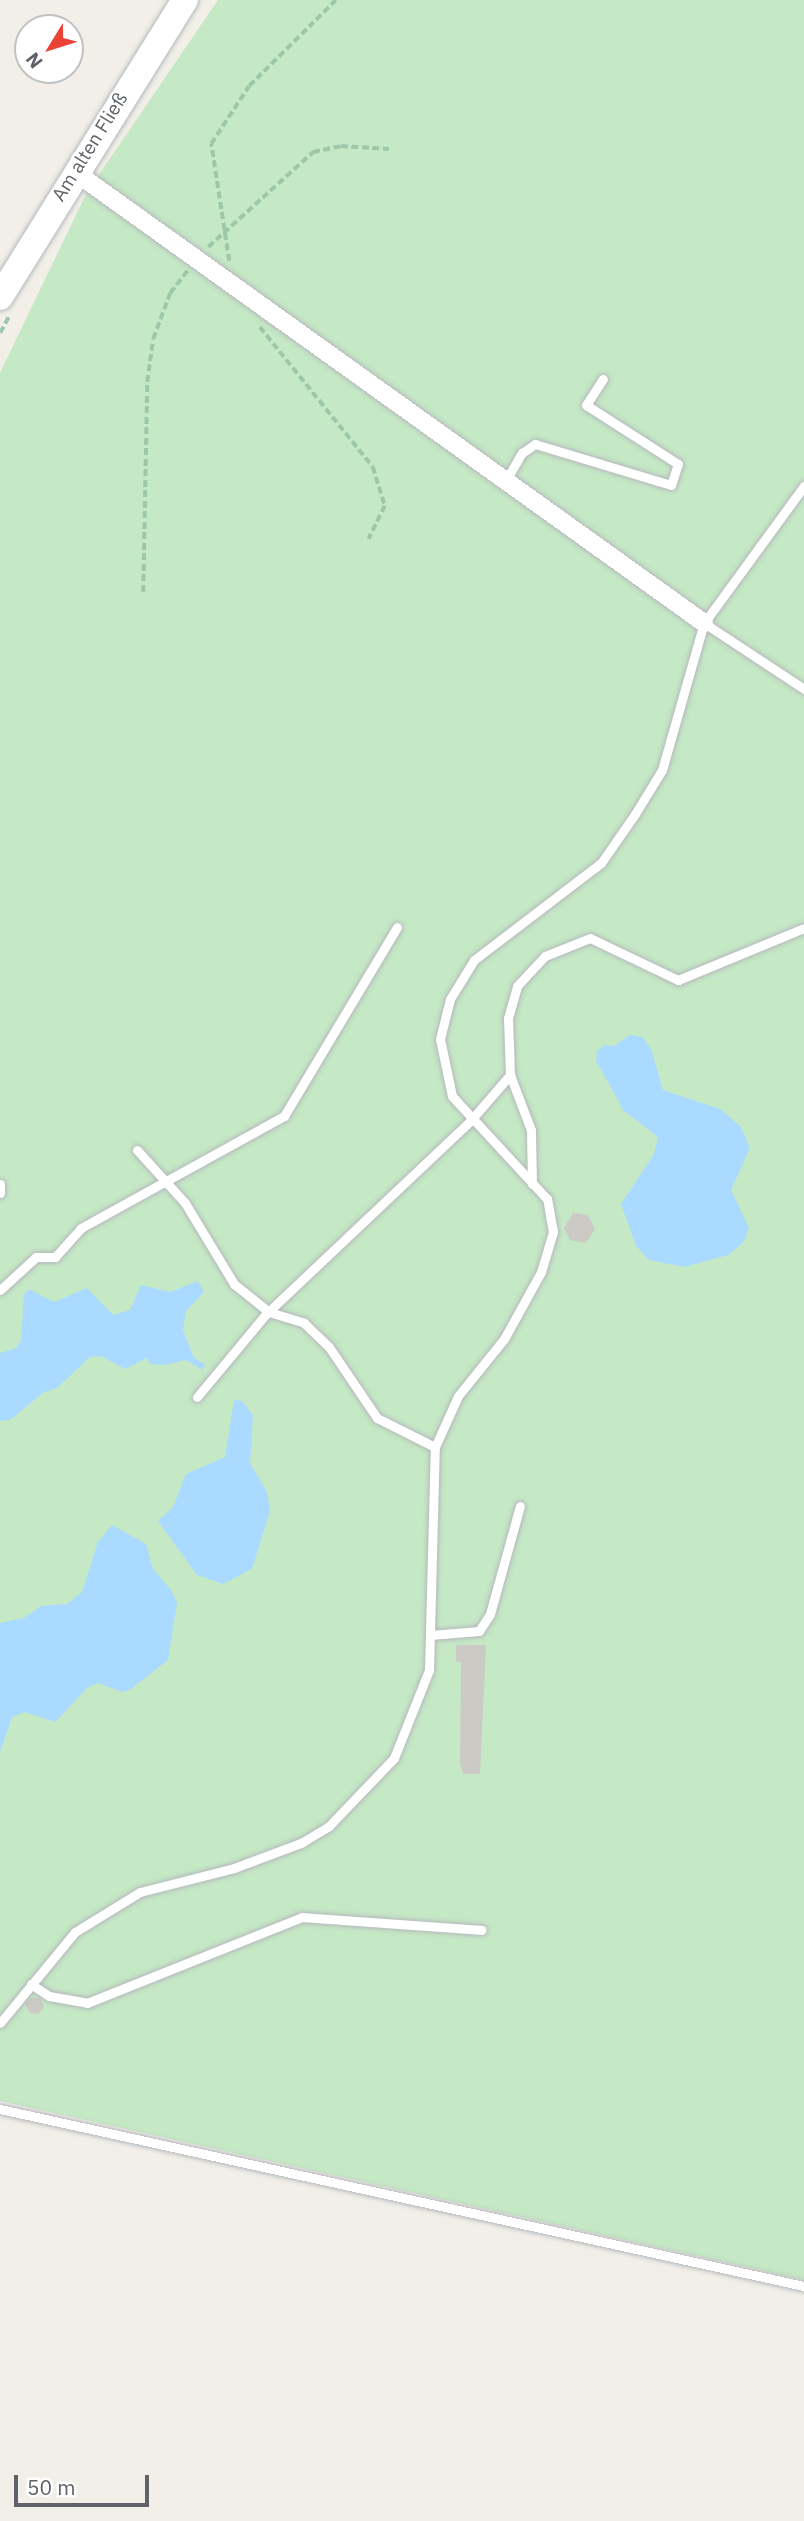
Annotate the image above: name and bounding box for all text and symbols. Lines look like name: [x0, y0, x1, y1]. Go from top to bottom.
north arrow: [14, 14, 84, 84]
text: N: [20, 48, 48, 74]
street label: Am alten Fließ: [48, 88, 132, 206]
scale bar: [18, 2462, 152, 2506]
text: 50 m: [27, 2473, 76, 2501]

